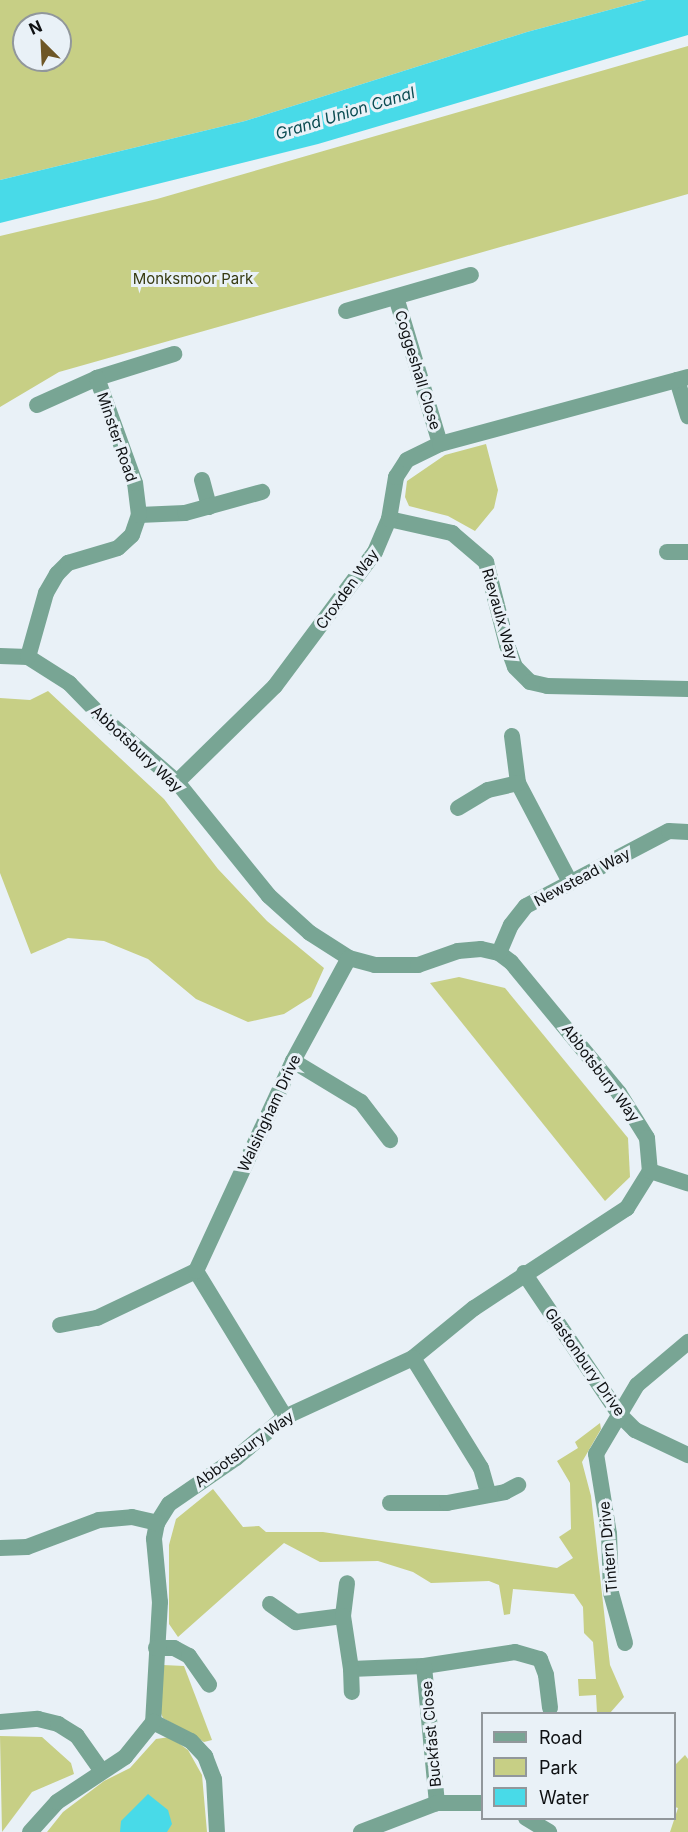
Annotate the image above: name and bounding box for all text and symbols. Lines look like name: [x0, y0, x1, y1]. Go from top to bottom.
north arrow: [12, 12, 72, 72]
text: N: [26, 16, 45, 39]
water label: Grand Union Canal: [273, 83, 417, 143]
park label: Monksmoor Park: [133, 270, 253, 288]
street label: Coggeshall Close: [391, 308, 445, 432]
street label: Minster Road: [93, 390, 141, 484]
street label: Croxden Way: [312, 545, 382, 633]
street label: Rievaulx Way: [478, 566, 522, 662]
street label: Abbotsbury Way: [88, 702, 186, 796]
street label: Newstead Way: [531, 844, 633, 910]
street label: Abbotsbury Way: [558, 1021, 644, 1125]
street label: Walsingham Drive: [234, 1051, 304, 1175]
street label: Glastonbury Drive: [541, 1305, 629, 1419]
street label: Abbotsbury Way: [191, 1407, 297, 1491]
street label: Tintern Drive: [595, 1500, 621, 1594]
street label: Buckfast Close: [417, 1680, 445, 1788]
legend: [481, 1712, 676, 1820]
text: Road: [539, 1727, 582, 1748]
text: Park: [539, 1757, 578, 1778]
text: Water: [539, 1787, 589, 1808]

